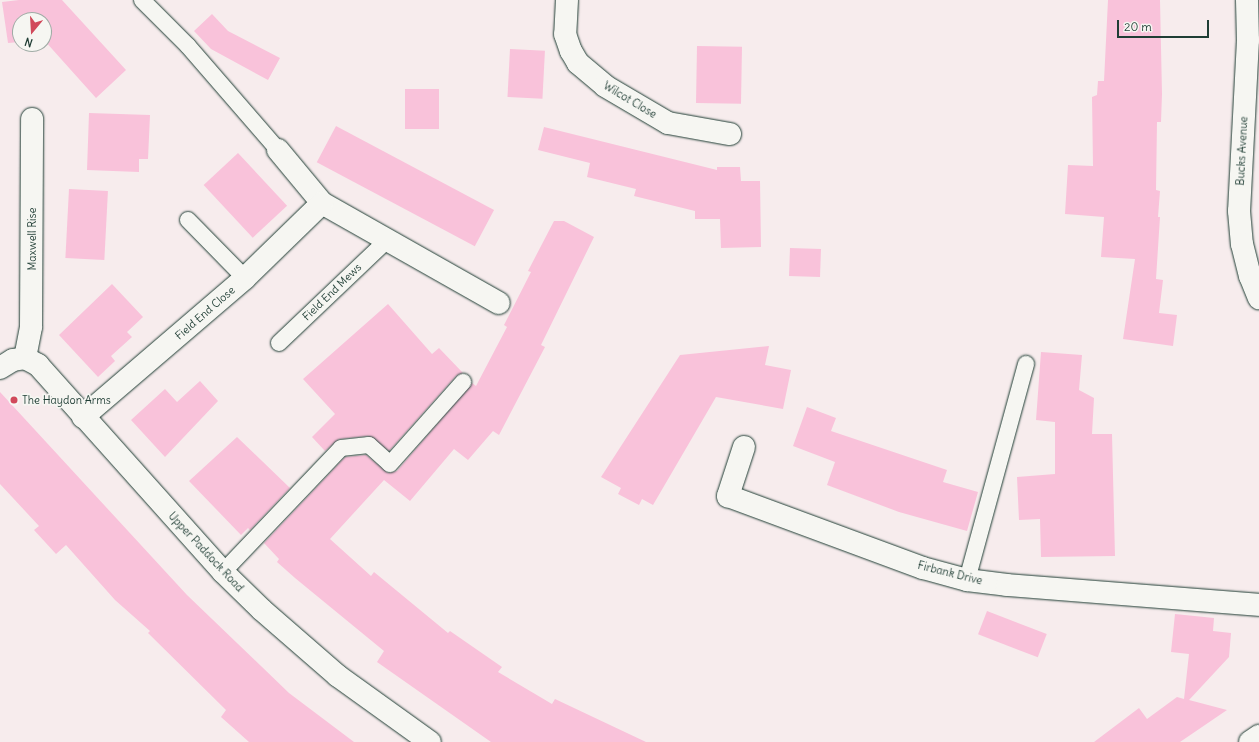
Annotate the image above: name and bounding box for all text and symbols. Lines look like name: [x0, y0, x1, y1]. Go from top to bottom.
north arrow: [12, 12, 52, 52]
scale bar: [1119, 12, 1211, 38]
text: 20 m: [1124, 19, 1152, 34]
text: N: [23, 35, 34, 50]
street label: Wilcot Close: [601, 79, 659, 121]
street label: Bucks Avenue: [1234, 116, 1250, 186]
street label: Maxwell Rise: [25, 207, 39, 271]
street label: Field End Mews: [300, 261, 364, 323]
street label: Field End Close: [172, 283, 238, 343]
place label: The Haydon Arms: [22, 393, 111, 407]
marker: The Haydon Arms: [9, 395, 19, 405]
street label: Upper Paddock Road: [166, 509, 246, 595]
street label: Firbank Drive: [916, 559, 984, 587]

